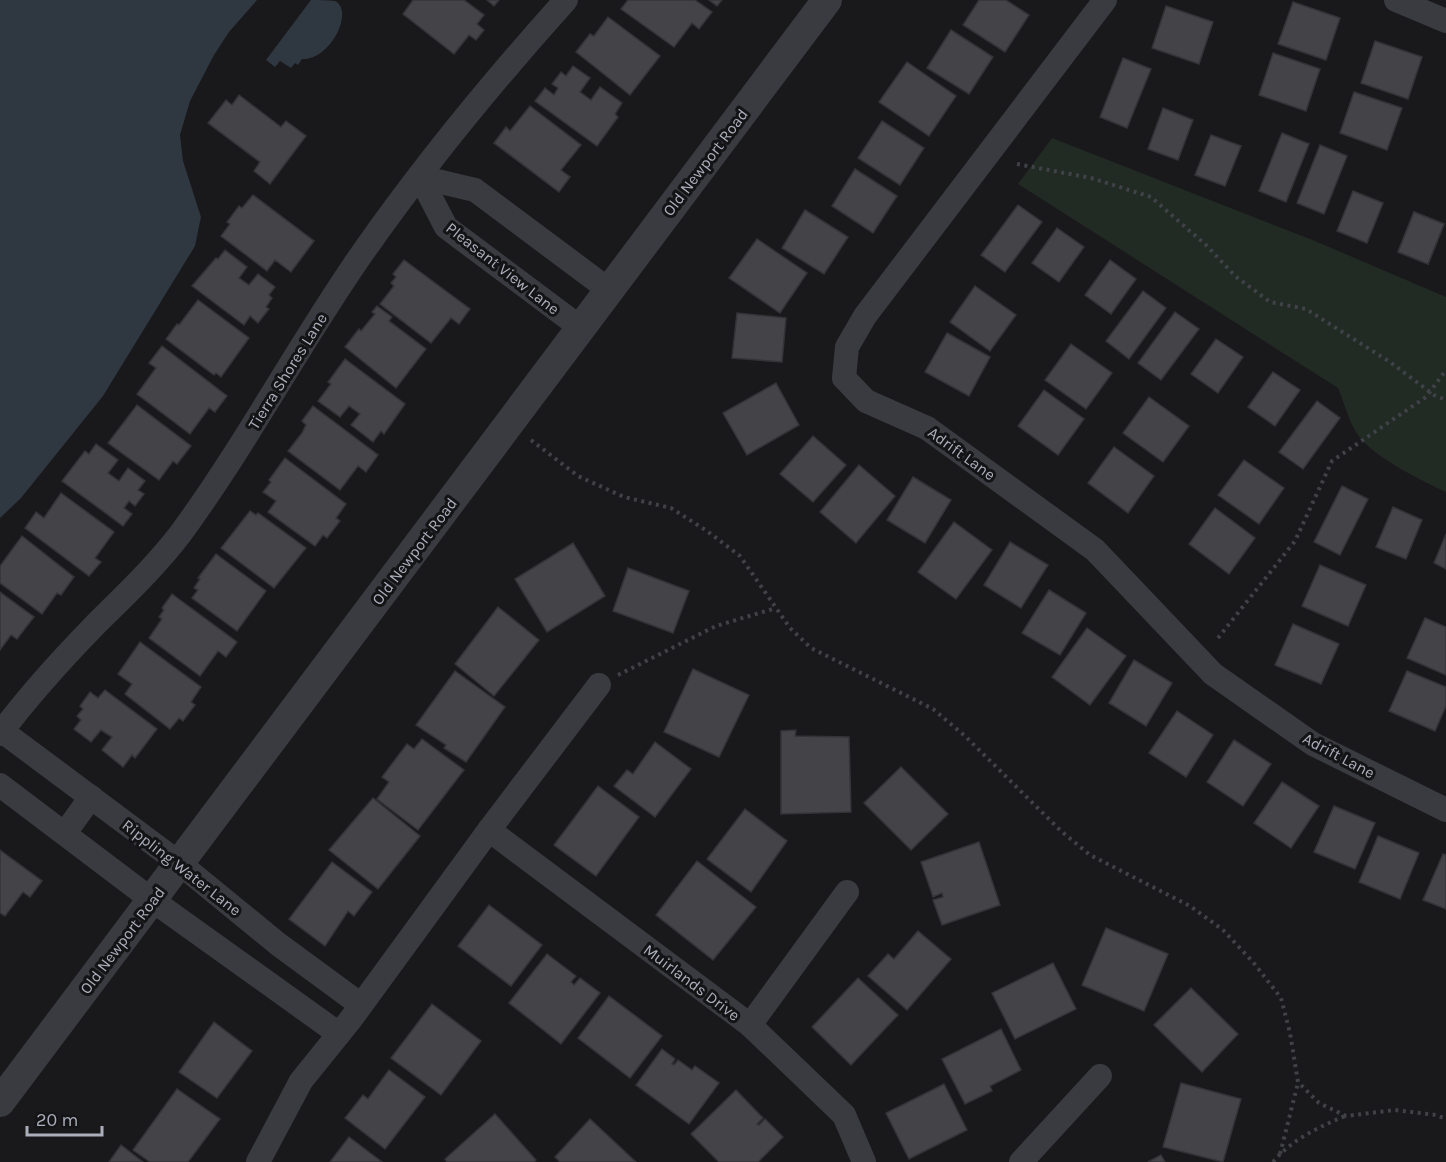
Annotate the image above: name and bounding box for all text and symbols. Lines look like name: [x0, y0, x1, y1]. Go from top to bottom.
street label: Old Newport Road: [659, 105, 752, 220]
street label: Pleasant View Lane: [442, 218, 563, 319]
street label: Tierra Shores Lane: [244, 310, 331, 433]
street label: Adrift Lane: [924, 423, 999, 484]
street label: Old Newport Road: [368, 494, 461, 609]
street label: Adrift Lane: [1300, 729, 1378, 782]
street label: Rippling Water Lane: [118, 815, 245, 920]
street label: Old Newport Road: [76, 883, 169, 998]
street label: Muirlands Drive: [640, 940, 744, 1025]
scale bar: [27, 1099, 102, 1137]
text: 20 m: [36, 1109, 78, 1131]

